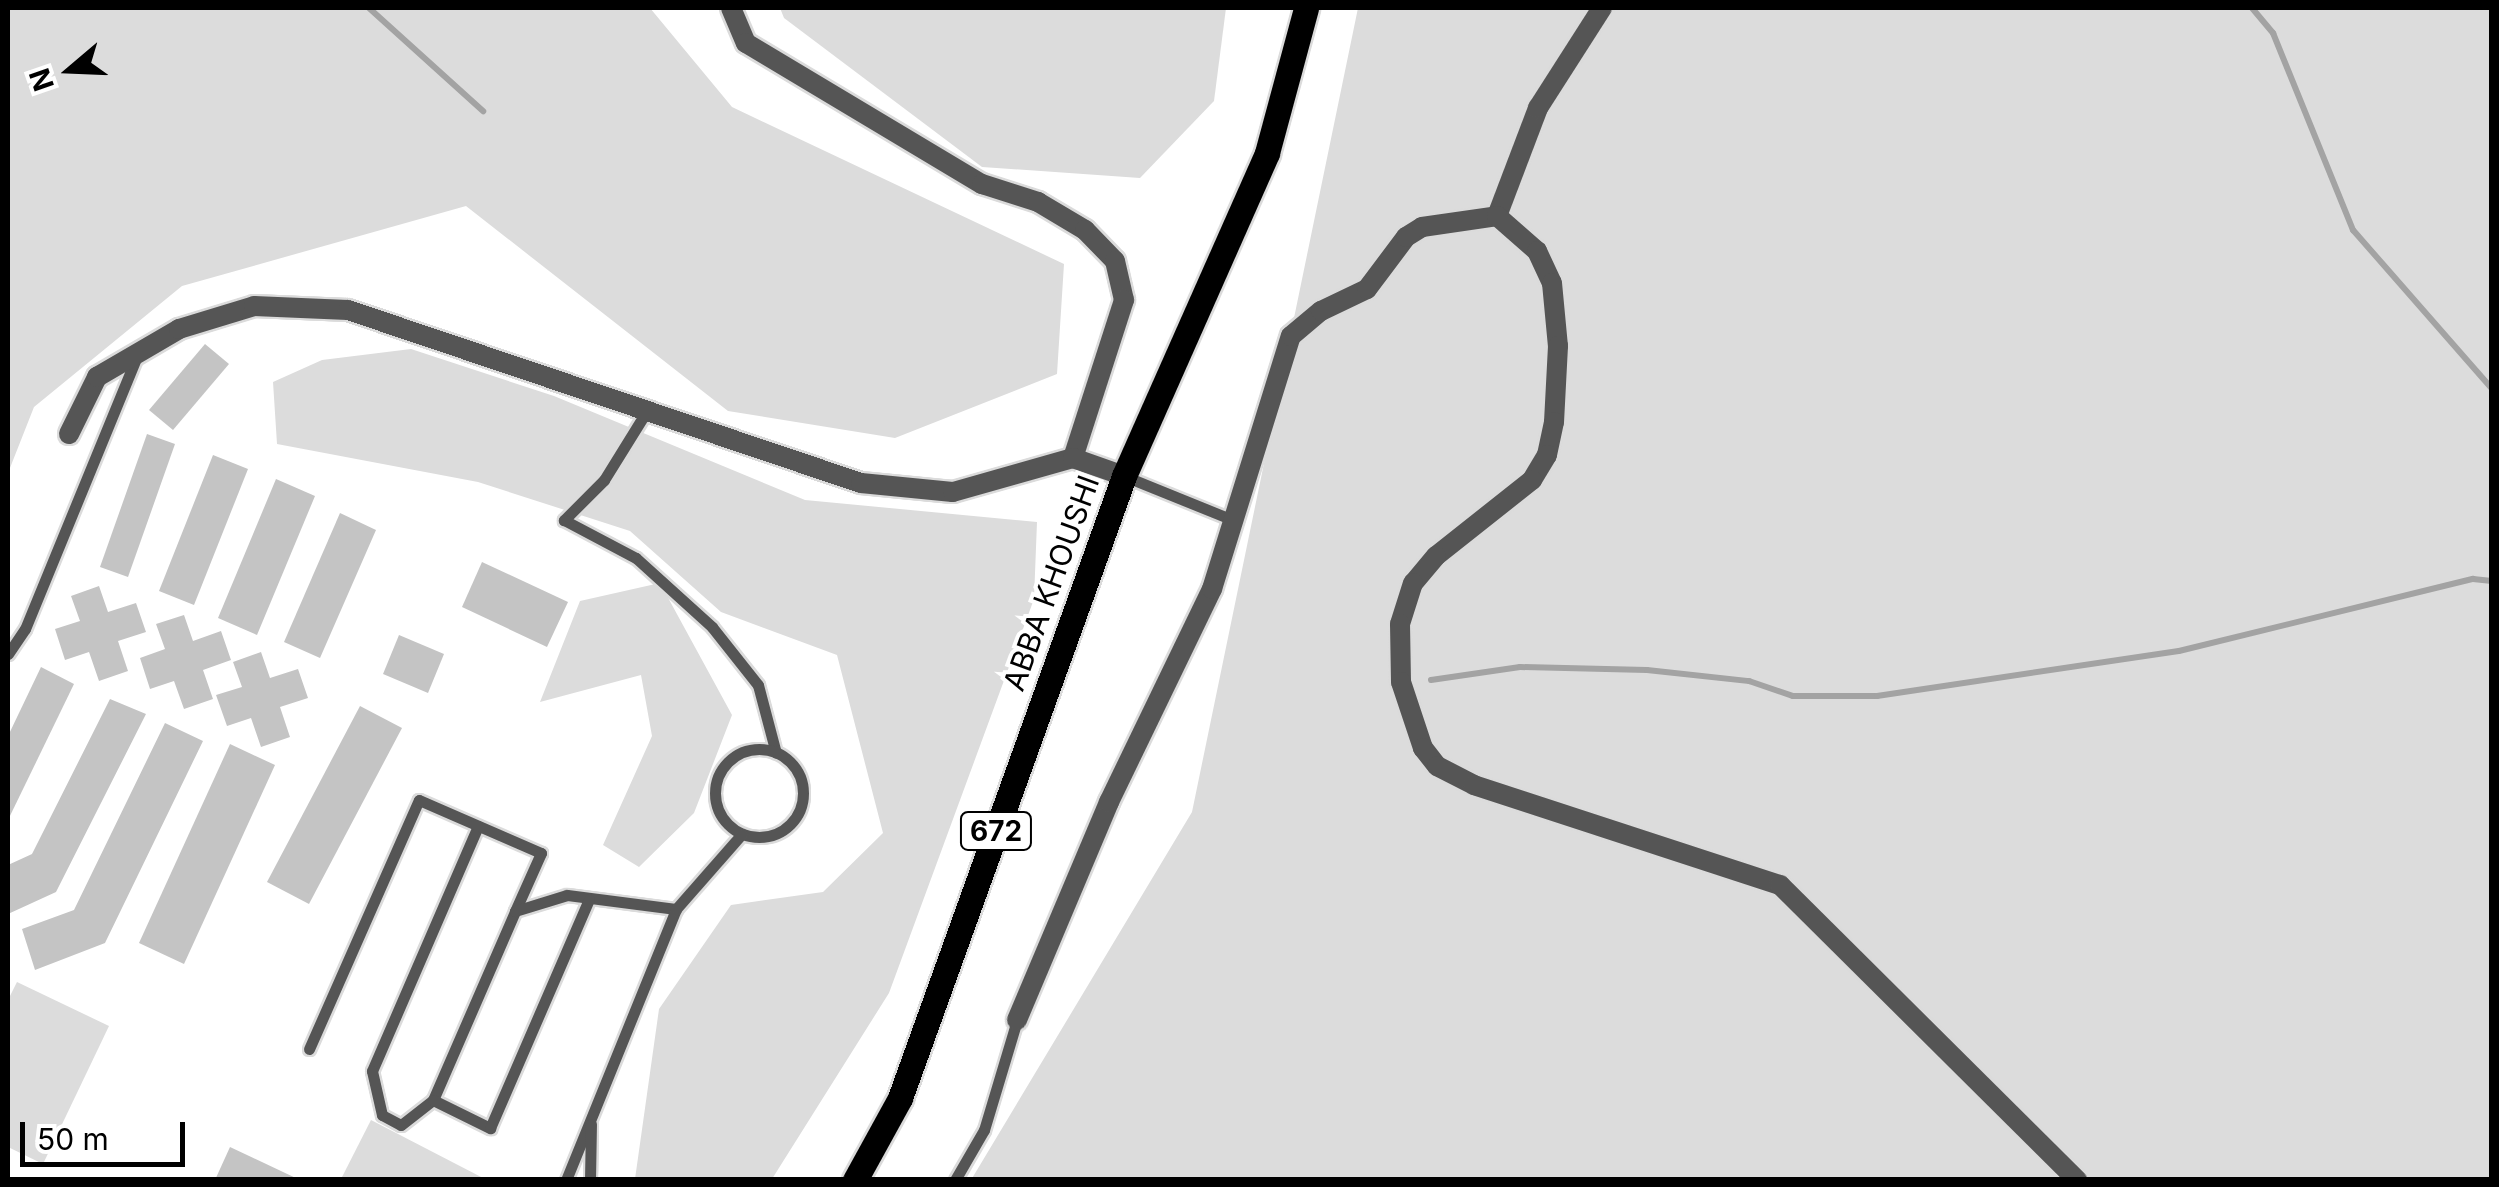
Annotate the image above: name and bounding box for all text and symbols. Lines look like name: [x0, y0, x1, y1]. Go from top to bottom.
north arrow: [20, 20, 120, 120]
text: N: [22, 64, 61, 95]
street label: ABBA KHOUSHI: [995, 470, 1107, 696]
road number: 672: [958, 808, 1034, 854]
scale bar: [25, 1102, 190, 1164]
text: 50 m: [37, 1121, 109, 1157]

